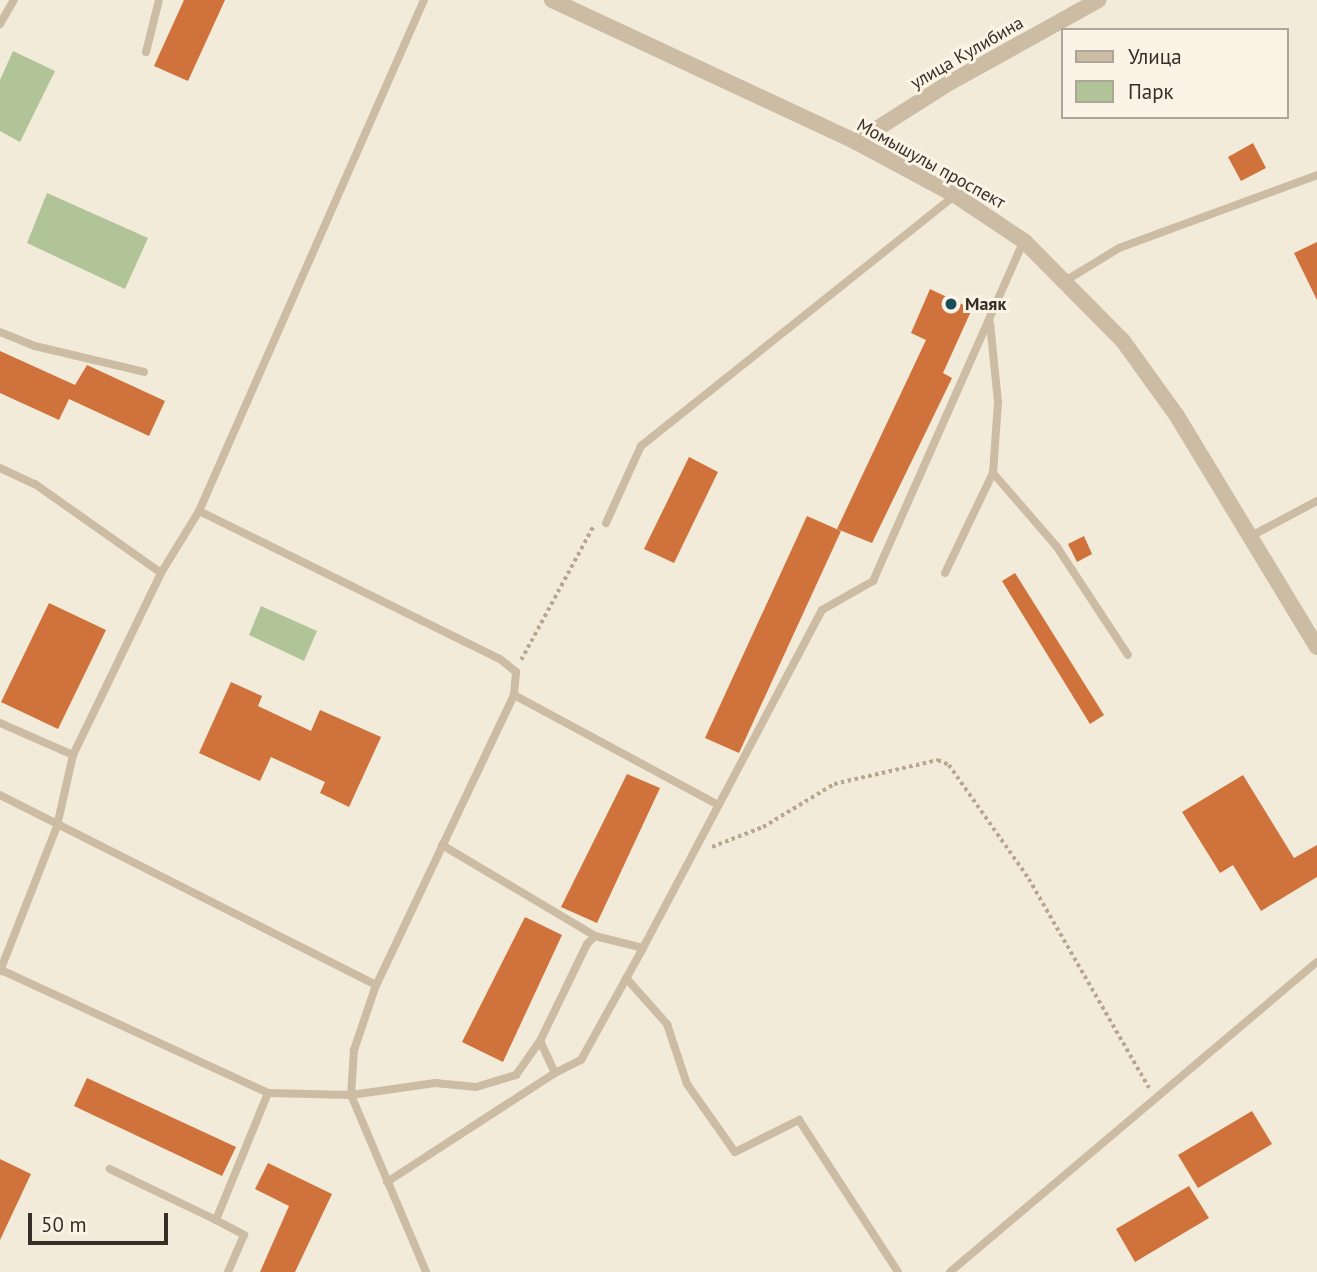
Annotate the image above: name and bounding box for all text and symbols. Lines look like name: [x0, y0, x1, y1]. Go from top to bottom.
street label: улица Кулибина: [907, 12, 1027, 94]
legend: [1062, 28, 1289, 119]
text: Улица: [1128, 43, 1182, 70]
text: Парк: [1128, 78, 1174, 105]
street label: Момышулы проспект: [853, 114, 1009, 214]
place label: Маяк: [965, 293, 1006, 315]
marker: Маяк: [943, 296, 959, 312]
scale bar: [32, 1198, 172, 1242]
text: 50 m: [41, 1211, 87, 1238]

